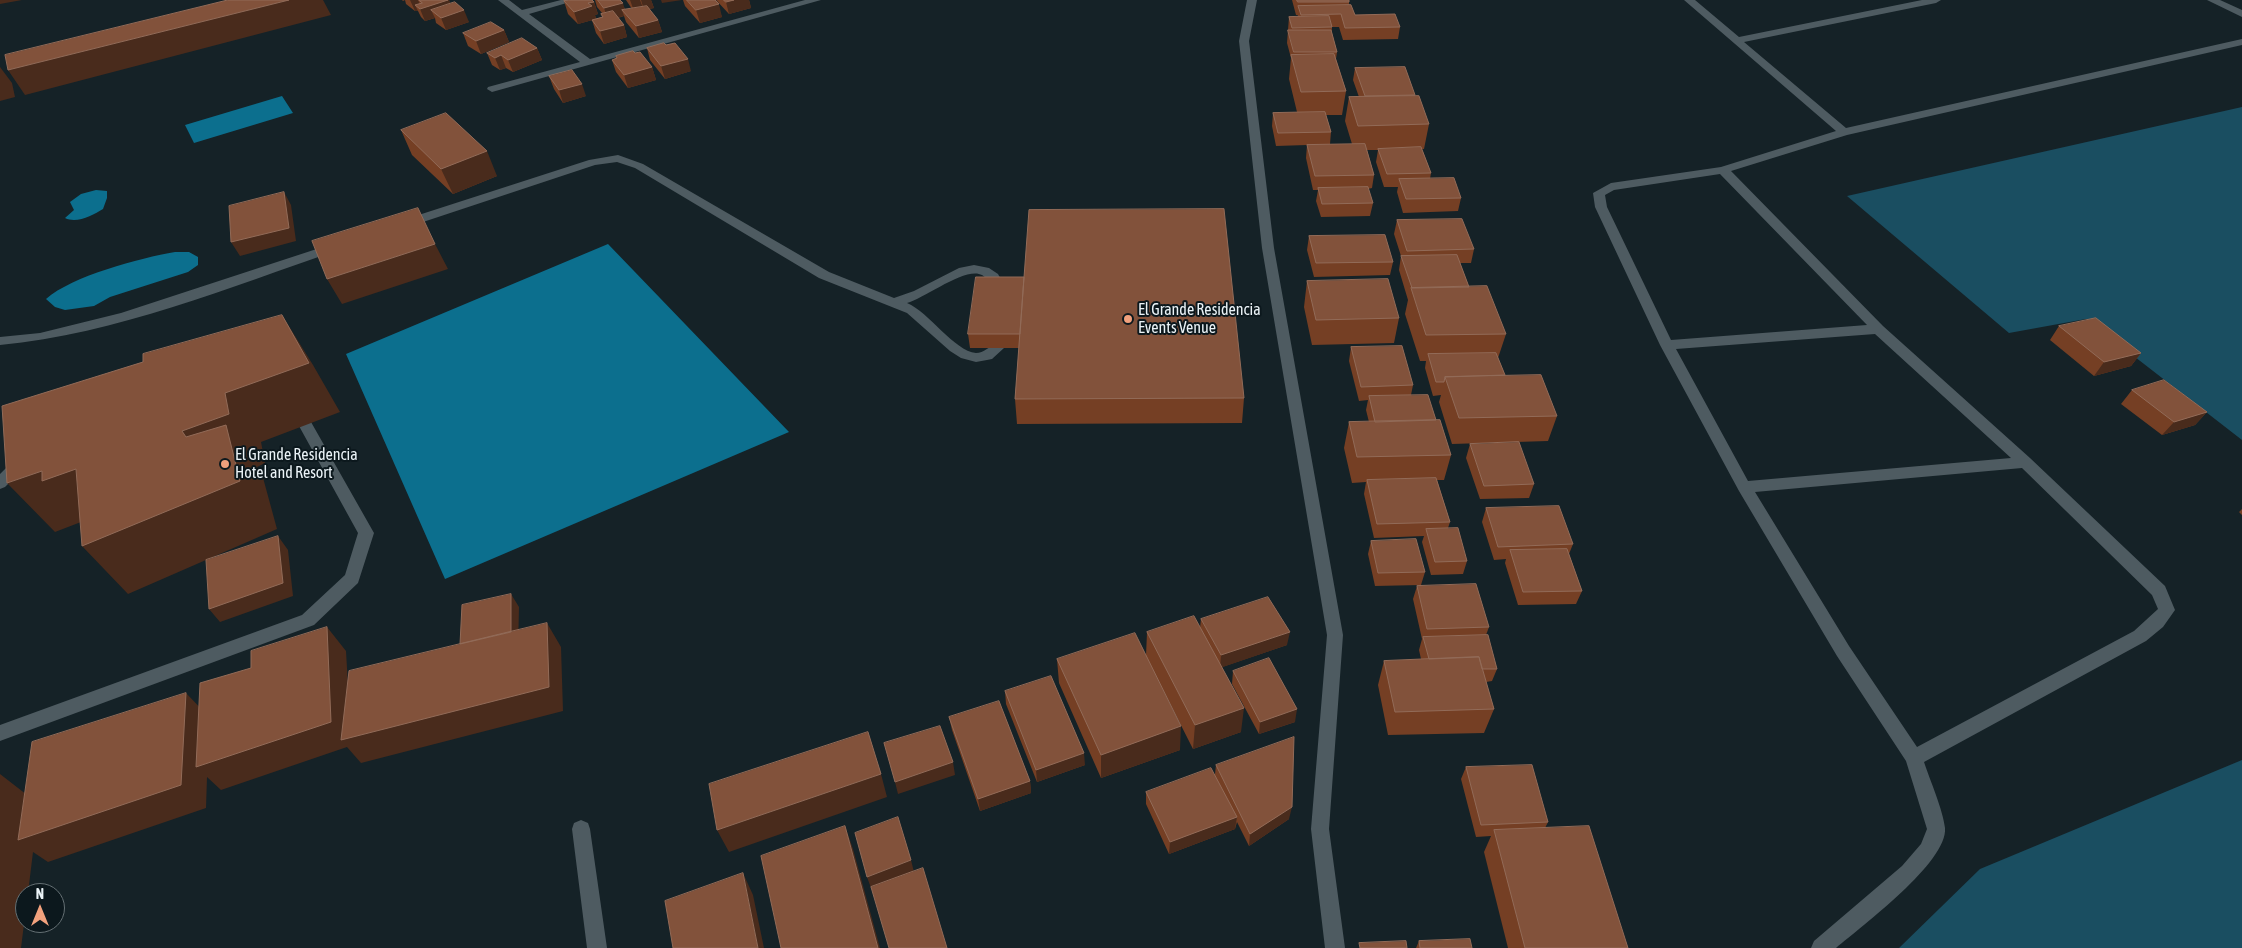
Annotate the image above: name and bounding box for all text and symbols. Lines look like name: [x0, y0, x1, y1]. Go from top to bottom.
place label: El Grande Residencia Events Venue: [1138, 300, 1261, 338]
marker: El Grande Residencia Events Venue: [1122, 313, 1134, 325]
place label: El Grande Residencia Hotel and Resort: [235, 445, 358, 483]
marker: El Grande Residencia Hotel and Resort: [219, 458, 231, 470]
north arrow: [15, 883, 65, 933]
text: N: [36, 886, 44, 902]

